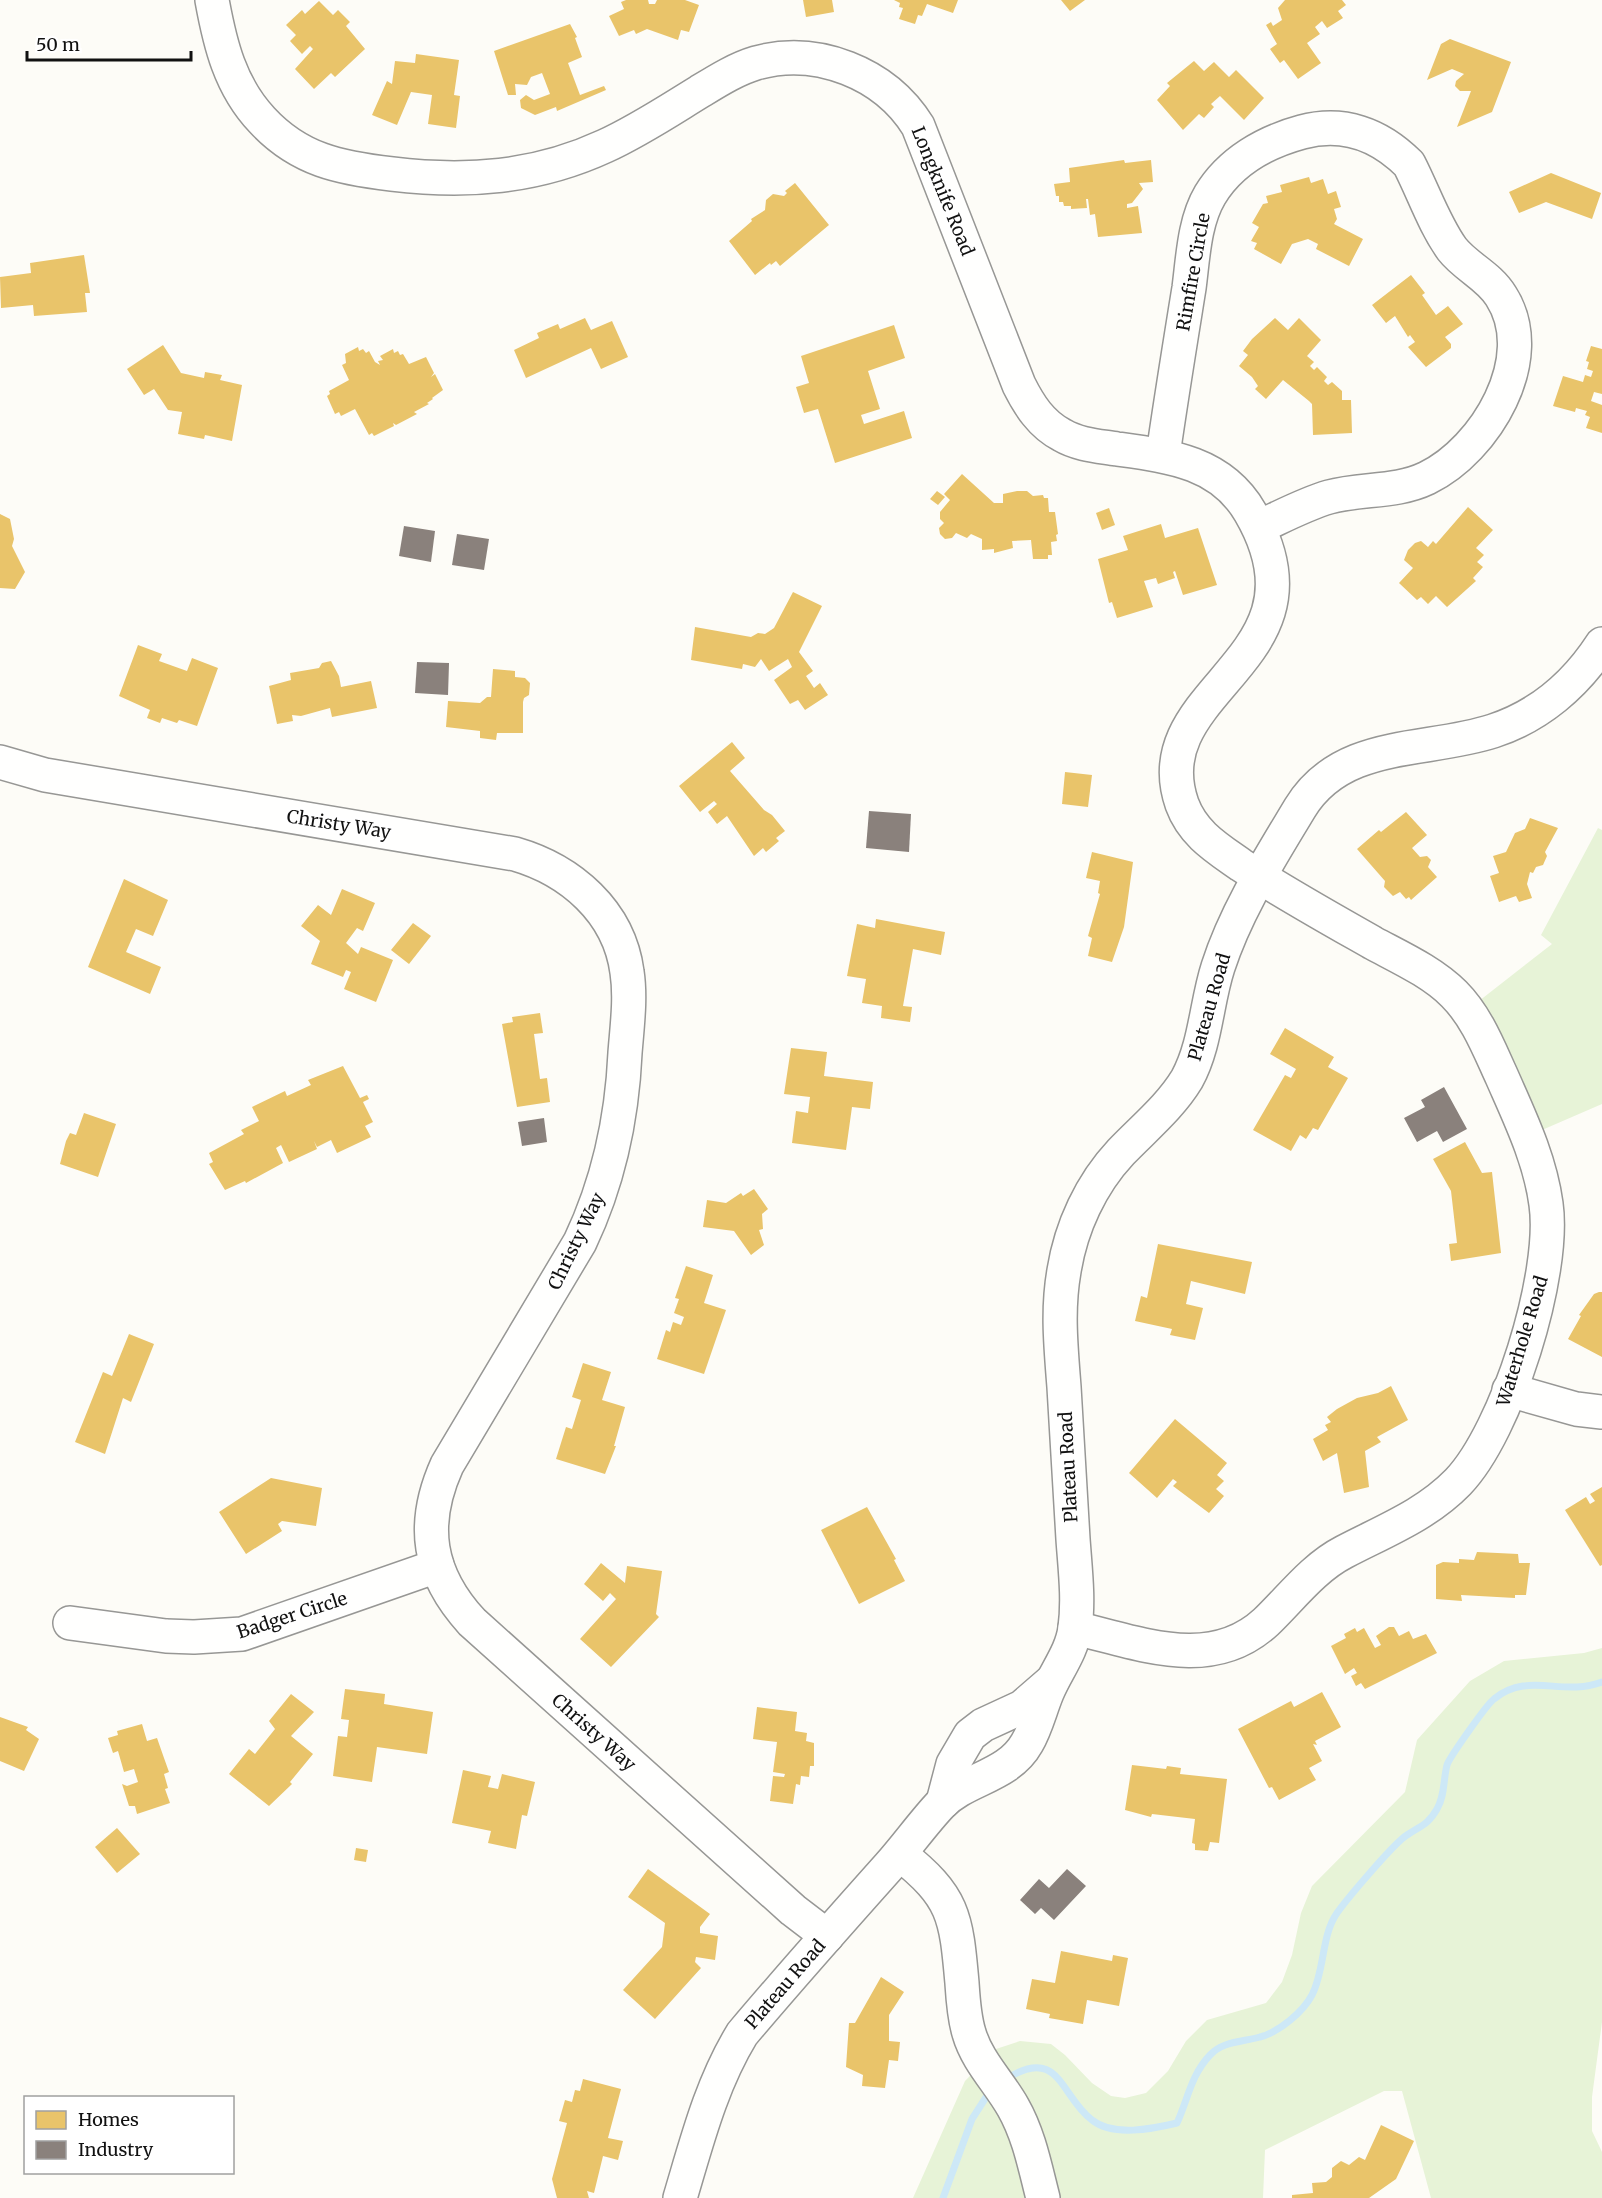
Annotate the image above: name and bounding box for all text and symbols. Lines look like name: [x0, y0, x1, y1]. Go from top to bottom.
scale bar: [27, 24, 190, 62]
text: 50 m: [36, 33, 80, 56]
street label: Longknife Road: [907, 123, 979, 259]
street label: Rimfire Circle: [1171, 211, 1215, 333]
street label: Christy Way: [285, 804, 393, 844]
street label: Plateau Road: [1183, 950, 1235, 1064]
street label: Christy Way: [543, 1188, 610, 1293]
street label: Waterhole Road: [1491, 1273, 1553, 1410]
street label: Plateau Road: [1054, 1411, 1082, 1523]
street label: Badger Circle: [234, 1586, 350, 1644]
street label: Christy Way: [547, 1688, 641, 1776]
street label: Plateau Road: [740, 1934, 830, 2034]
legend: [24, 2096, 234, 2174]
text: Homes: [78, 2108, 139, 2131]
text: Industry: [78, 2138, 154, 2161]

